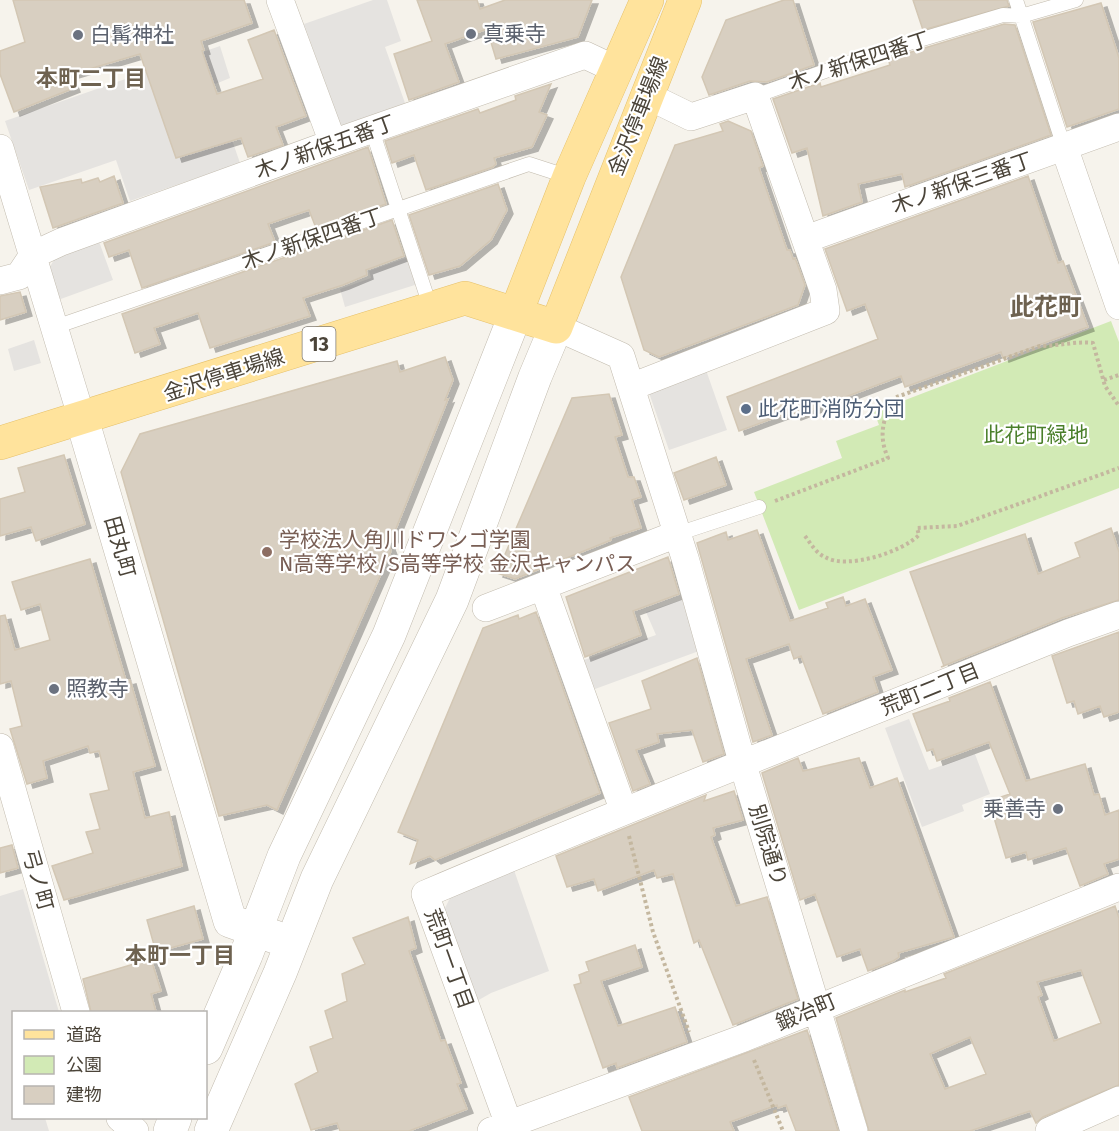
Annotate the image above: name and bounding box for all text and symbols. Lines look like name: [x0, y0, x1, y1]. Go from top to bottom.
place label: 真乗寺: [483, 21, 546, 47]
place label: 白髯神社: [90, 22, 174, 48]
street label: 木ノ新保四番丁: [785, 26, 933, 96]
marker: 真乗寺: [464, 27, 478, 41]
marker: 白髯神社: [71, 28, 85, 42]
street label: 金沢停車場線: [602, 53, 674, 179]
district label: 本町二丁目: [36, 65, 146, 92]
street label: 木ノ新保五番丁: [251, 110, 399, 184]
street label: 木ノ新保三番丁: [888, 147, 1036, 219]
street label: 木ノ新保四番丁: [238, 203, 386, 275]
district label: 此花町: [1010, 293, 1082, 321]
road number: 13: [302, 327, 336, 361]
street label: 金沢停車場線: [160, 343, 288, 407]
place label: 此花町消防分団: [758, 396, 905, 422]
marker: 此花町消防分団: [739, 402, 753, 416]
park label: 此花町緑地: [984, 422, 1089, 448]
street label: 田丸町: [99, 513, 141, 581]
place label: 学校法人角川ドワンゴ学園 N高等学校/S高等学校 金沢キャンパス: [279, 527, 636, 577]
marker: 学校法人角川ドワンゴ学園 N高等学校/S高等学校 金沢キャンパス: [260, 545, 274, 559]
street label: 荒町二丁目: [876, 657, 984, 721]
place label: 照教寺: [66, 676, 129, 702]
marker: 照教寺: [47, 682, 61, 696]
place label: 乗善寺: [983, 796, 1046, 822]
street label: 別院通り: [743, 801, 793, 889]
marker: 乗善寺: [1051, 802, 1065, 816]
street label: 弓ノ町: [17, 846, 59, 914]
street label: 荒町一丁目: [419, 905, 479, 1013]
district label: 本町一丁目: [125, 942, 235, 969]
street label: 鍛冶町: [772, 988, 840, 1036]
legend: [12, 1011, 207, 1119]
text: 道路: [66, 1024, 102, 1046]
text: 公園: [66, 1054, 102, 1076]
text: 建物: [66, 1084, 102, 1106]

